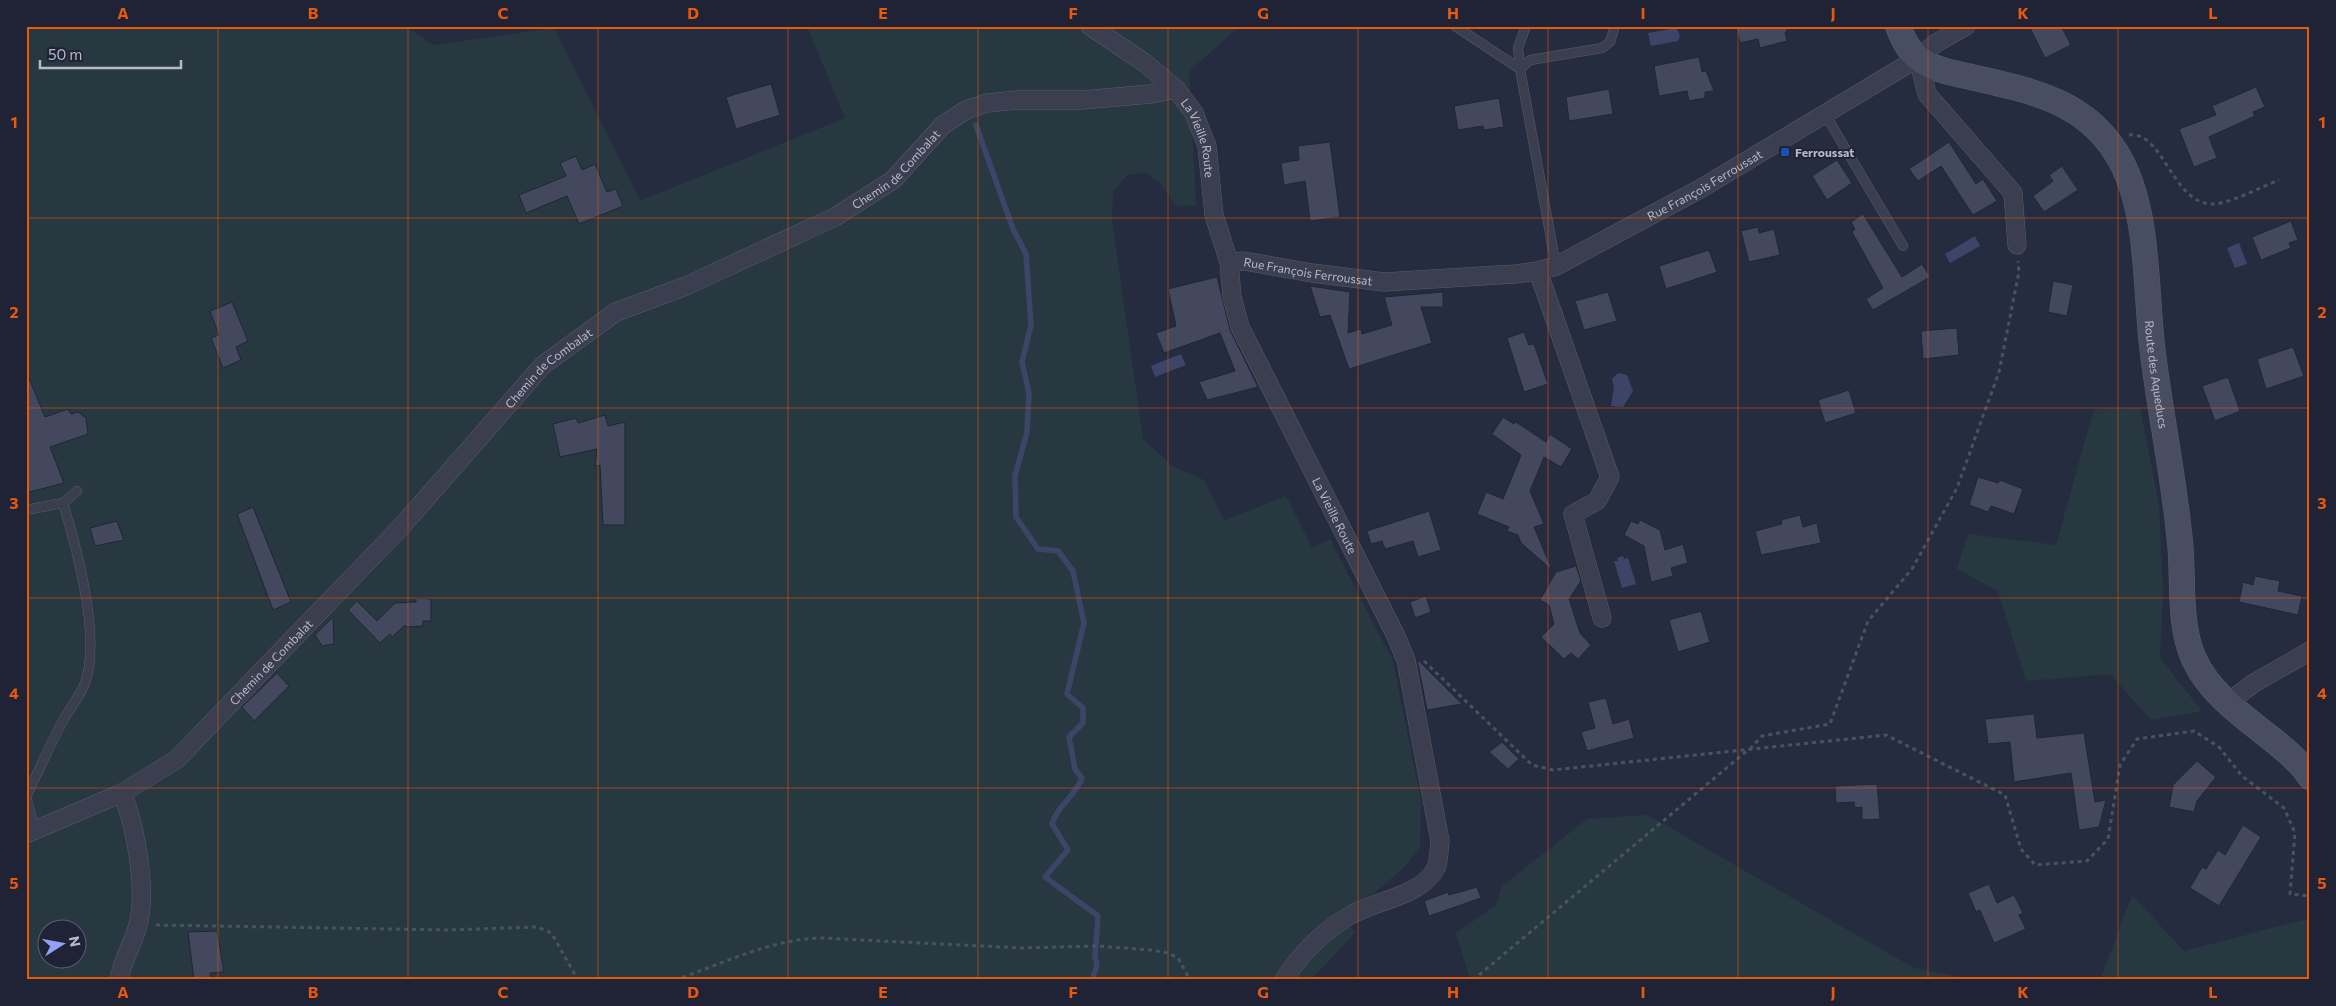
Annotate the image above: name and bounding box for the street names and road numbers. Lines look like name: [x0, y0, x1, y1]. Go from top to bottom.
street label: La Vieille Route: [1178, 96, 1217, 178]
street label: Chemin de Combalat: [849, 127, 943, 211]
street label: Rue François Ferroussat: [1645, 146, 1765, 223]
street label: Rue François Ferroussat: [1243, 254, 1374, 288]
street label: Route des Aqueducs: [2143, 320, 2171, 430]
street label: Chemin de Combalat: [502, 325, 595, 411]
street label: La Vieille Route: [1310, 475, 1360, 556]
street label: Chemin de Combalat: [226, 616, 315, 708]

